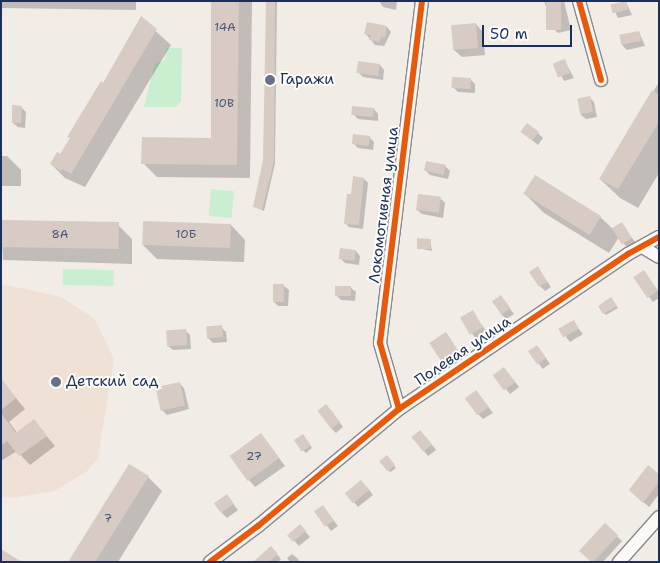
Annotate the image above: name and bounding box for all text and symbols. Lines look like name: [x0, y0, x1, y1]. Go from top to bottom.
scale bar: [485, 15, 575, 47]
house number: 14А: [214, 21, 236, 35]
text: 50 m: [490, 24, 528, 44]
place label: Гаражи: [280, 71, 334, 89]
marker: Гаражи: [264, 74, 276, 86]
house number: 10В: [214, 97, 234, 111]
street label: Локомотивная улица: [365, 126, 403, 284]
house number: 8А: [51, 228, 69, 242]
house number: 10Б: [175, 228, 197, 242]
street label: Полевая улица: [412, 312, 514, 390]
place label: Детский сад: [66, 373, 158, 391]
marker: Детский сад: [50, 376, 62, 388]
house number: 27: [246, 450, 262, 464]
house number: 7: [104, 512, 112, 526]

